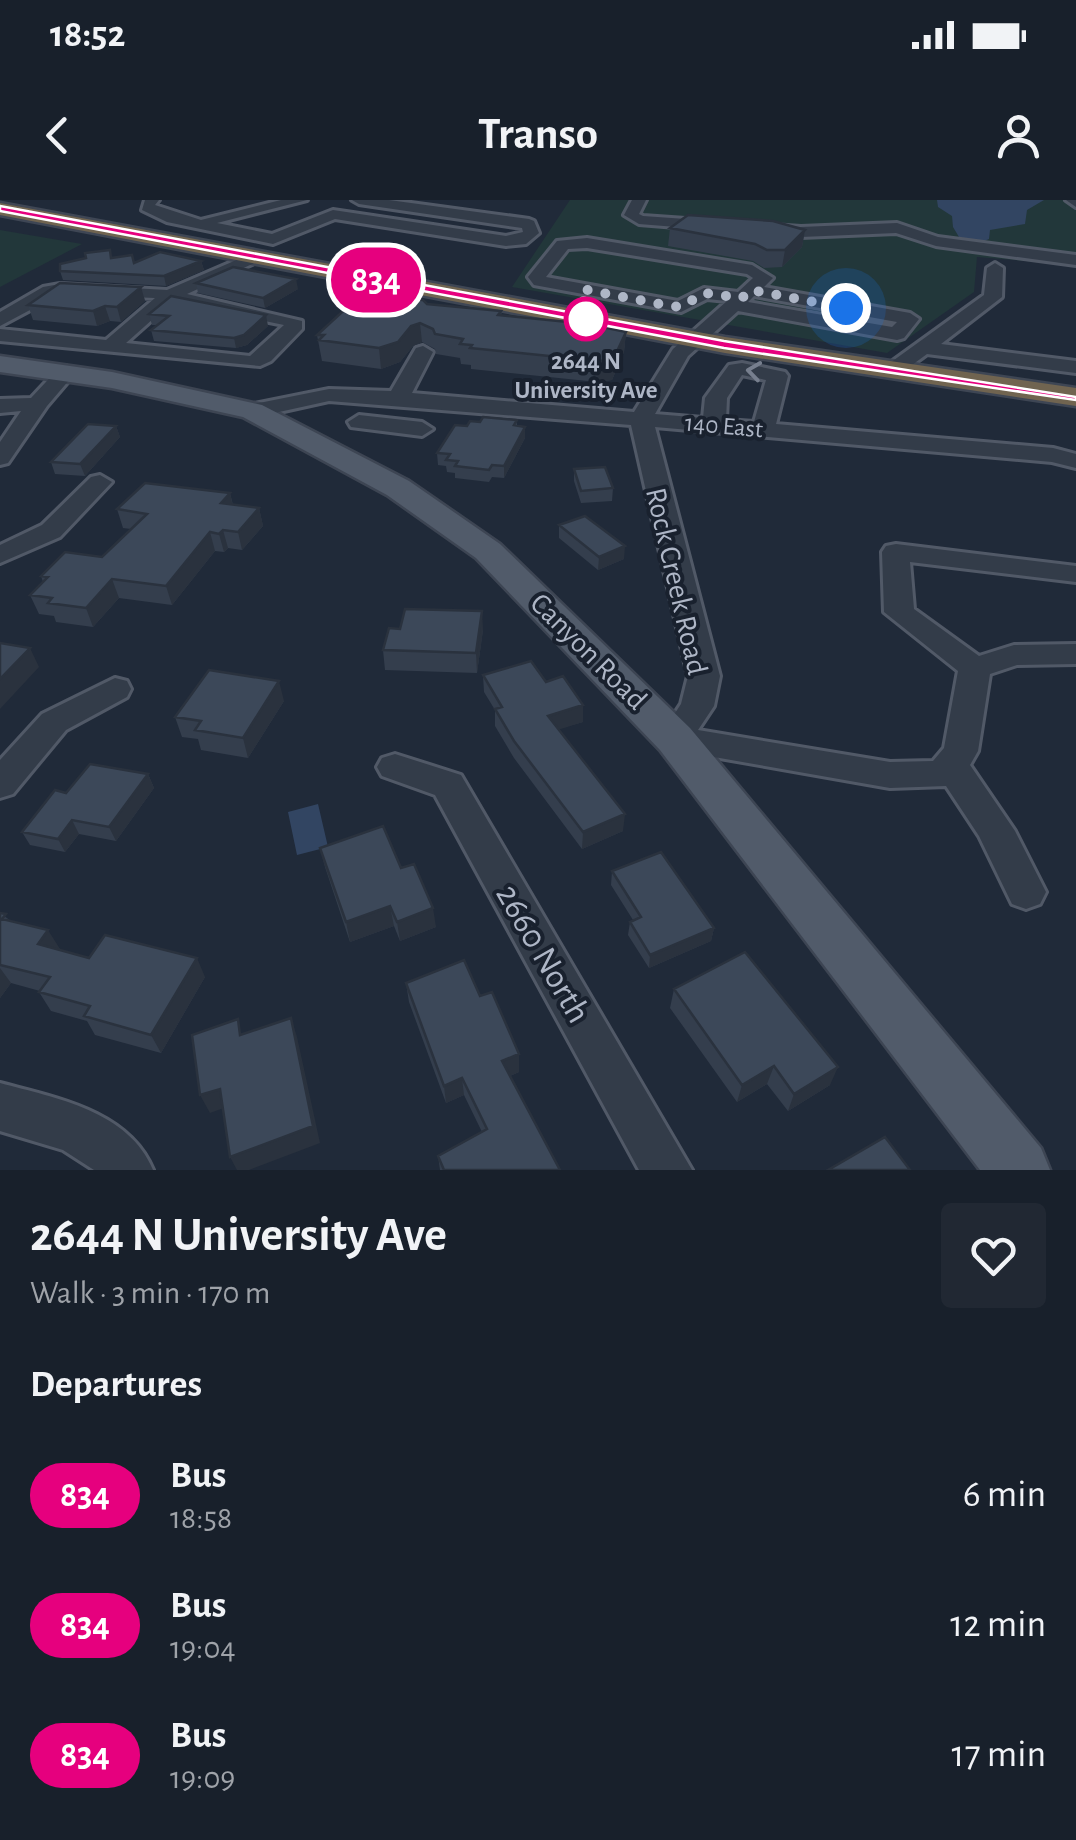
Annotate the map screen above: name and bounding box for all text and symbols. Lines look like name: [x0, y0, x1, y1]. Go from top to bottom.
text: 18:52: [50, 16, 125, 54]
icon: back: [30, 108, 85, 163]
icon: person: [991, 108, 1046, 163]
text: Transo: [478, 112, 598, 157]
line badge: 834: [318, 248, 434, 312]
text: 834: [351, 263, 401, 298]
your location: [821, 283, 871, 333]
marker: 2644 N University Ave: [565, 298, 607, 340]
place label: 2644 N University Ave: [514, 349, 658, 403]
one-way arrow: [746, 361, 762, 382]
street label: 140 East: [684, 411, 764, 442]
street label: Rock Creek Road: [640, 485, 712, 678]
street label: Canyon Road: [524, 588, 652, 716]
street label: 2660 North: [489, 878, 596, 1029]
button: heart: [941, 1203, 1046, 1308]
text: 2644 N University Ave: [30, 1212, 447, 1260]
text: Walk · 3 min · 170 m: [30, 1277, 270, 1309]
text: Departures: [30, 1366, 202, 1404]
text: Bus: [170, 1457, 226, 1495]
text: 6 min: [963, 1476, 1046, 1514]
text: 834: [60, 1478, 110, 1513]
text: 18:58: [170, 1502, 232, 1534]
text: Bus: [170, 1587, 226, 1625]
text: 12 min: [950, 1606, 1046, 1644]
text: 834: [60, 1608, 110, 1643]
text: 19:04: [170, 1632, 236, 1664]
text: Bus: [170, 1717, 226, 1755]
text: 17 min: [952, 1736, 1046, 1774]
text: 834: [60, 1738, 110, 1773]
text: 19:09: [170, 1762, 235, 1794]

